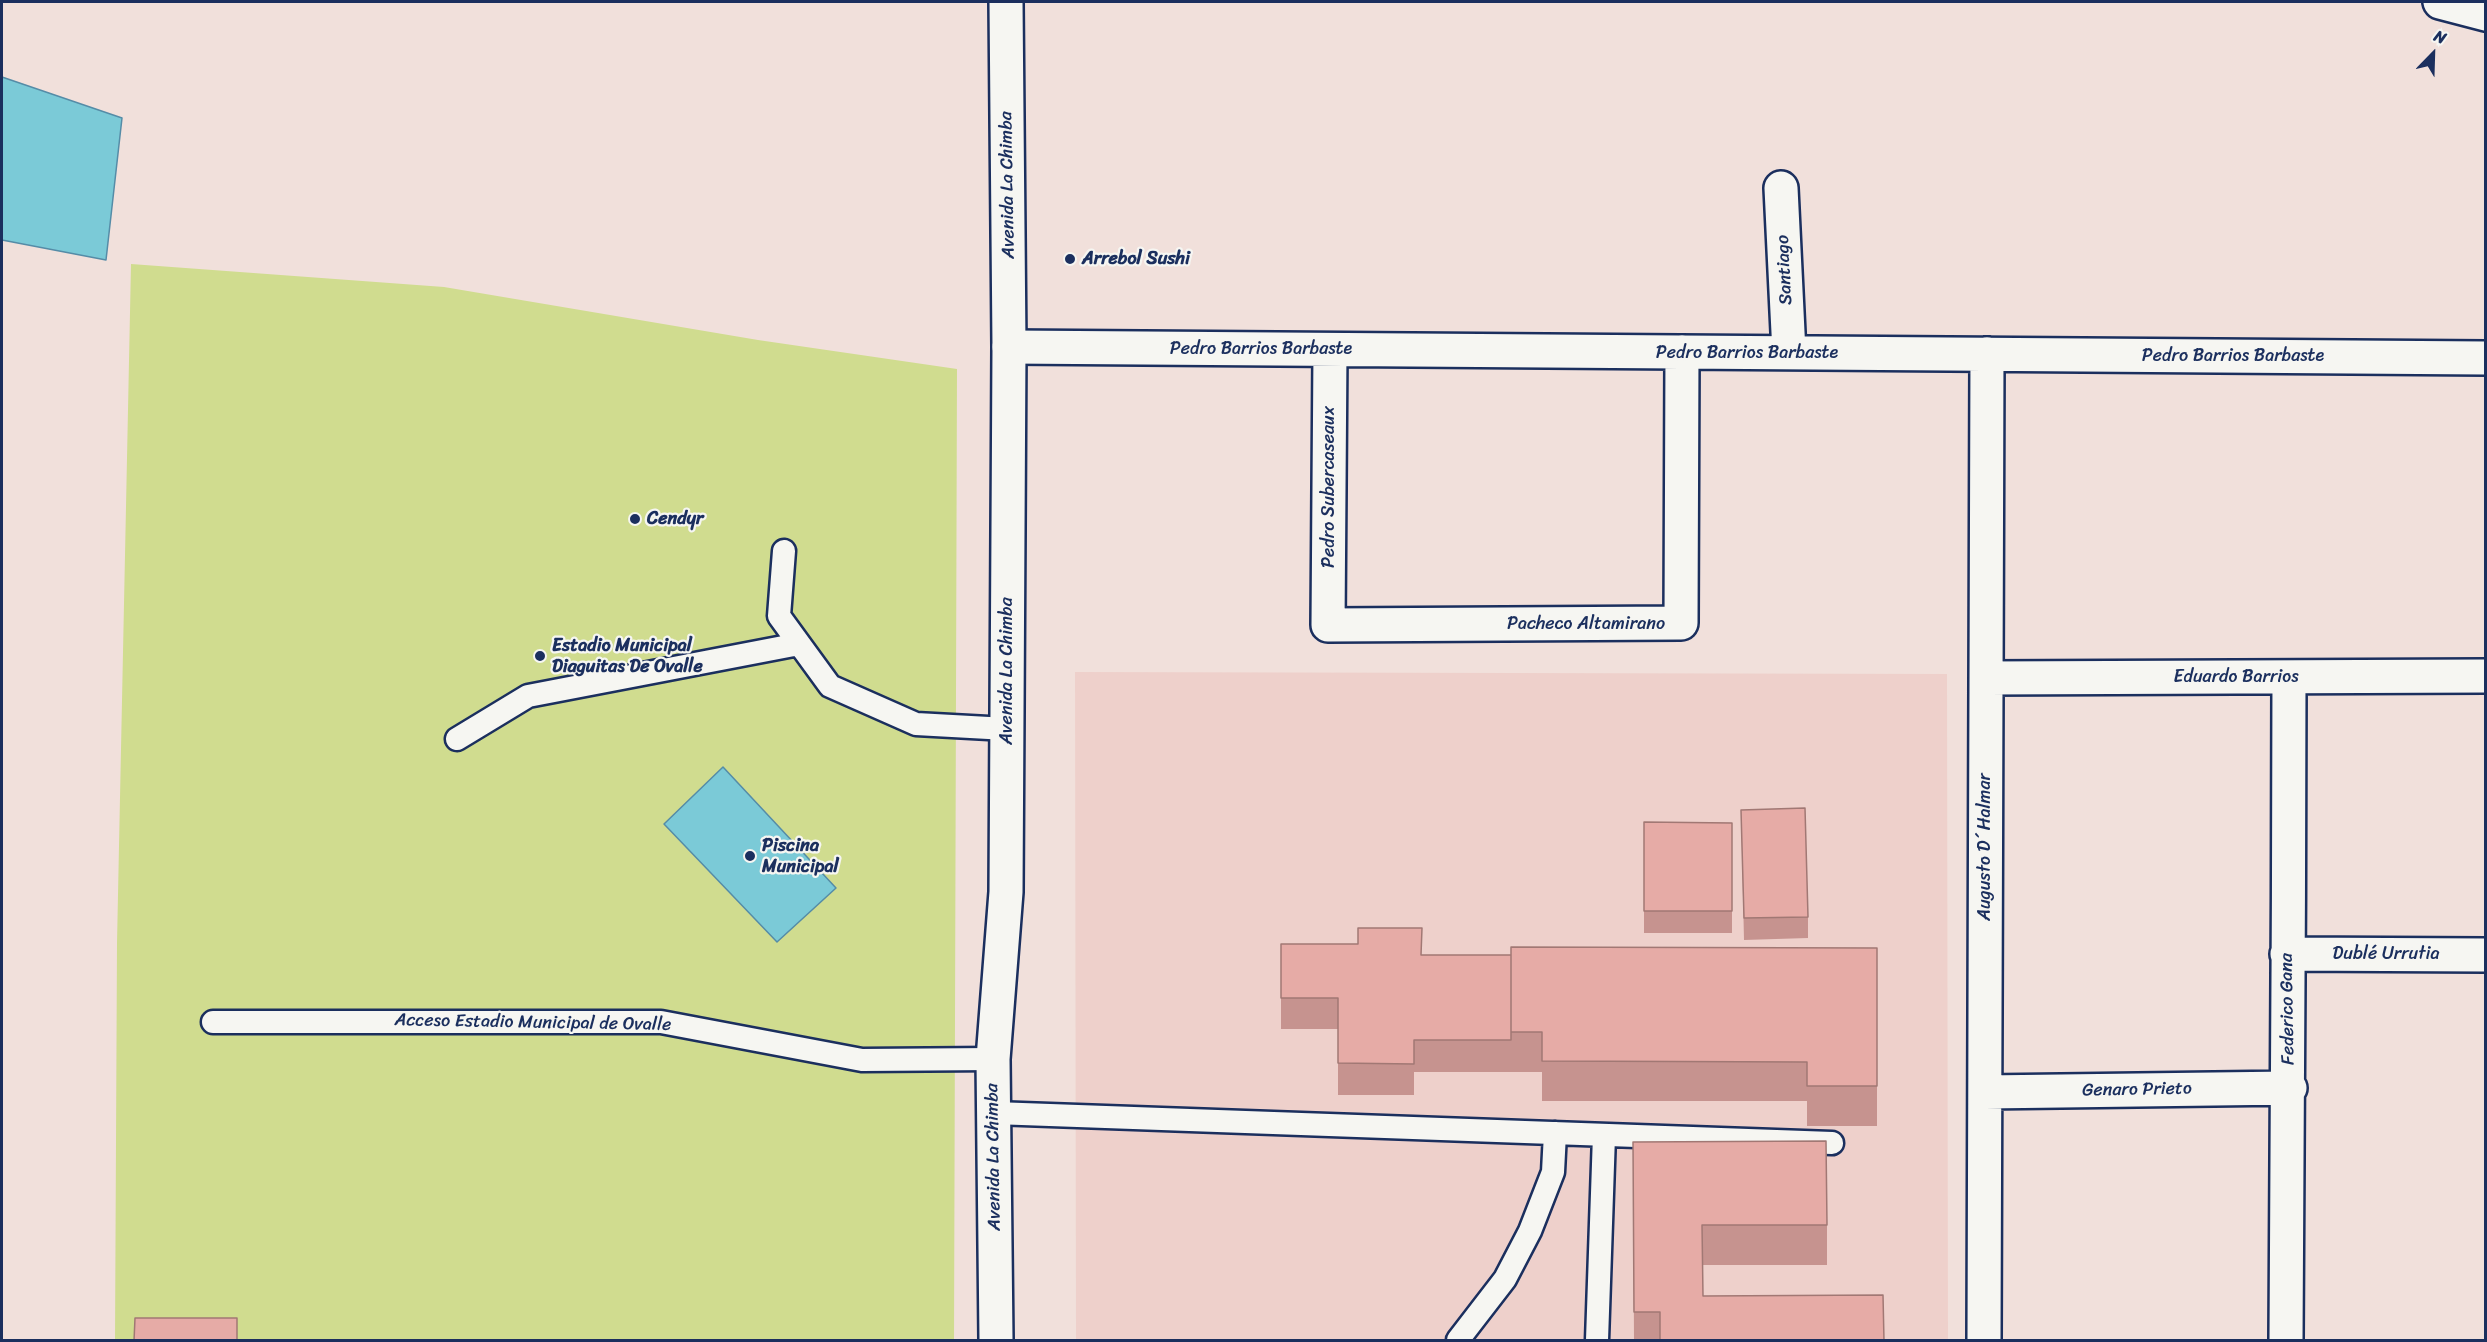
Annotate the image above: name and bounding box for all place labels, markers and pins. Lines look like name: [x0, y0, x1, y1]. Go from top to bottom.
place label: Arrebol Sushi: [1082, 248, 1190, 270]
marker: Arrebol Sushi: [1063, 252, 1077, 266]
place label: Cendyr: [647, 508, 703, 530]
marker: Cendyr: [628, 512, 642, 526]
place label: Estadio Municipal Diaguitas De Ovalle: [552, 635, 703, 678]
marker: Estadio Municipal Diaguitas De Ovalle: [533, 649, 547, 663]
place label: Piscina Municipal: [762, 835, 839, 878]
marker: Piscina Municipal: [743, 849, 757, 863]

